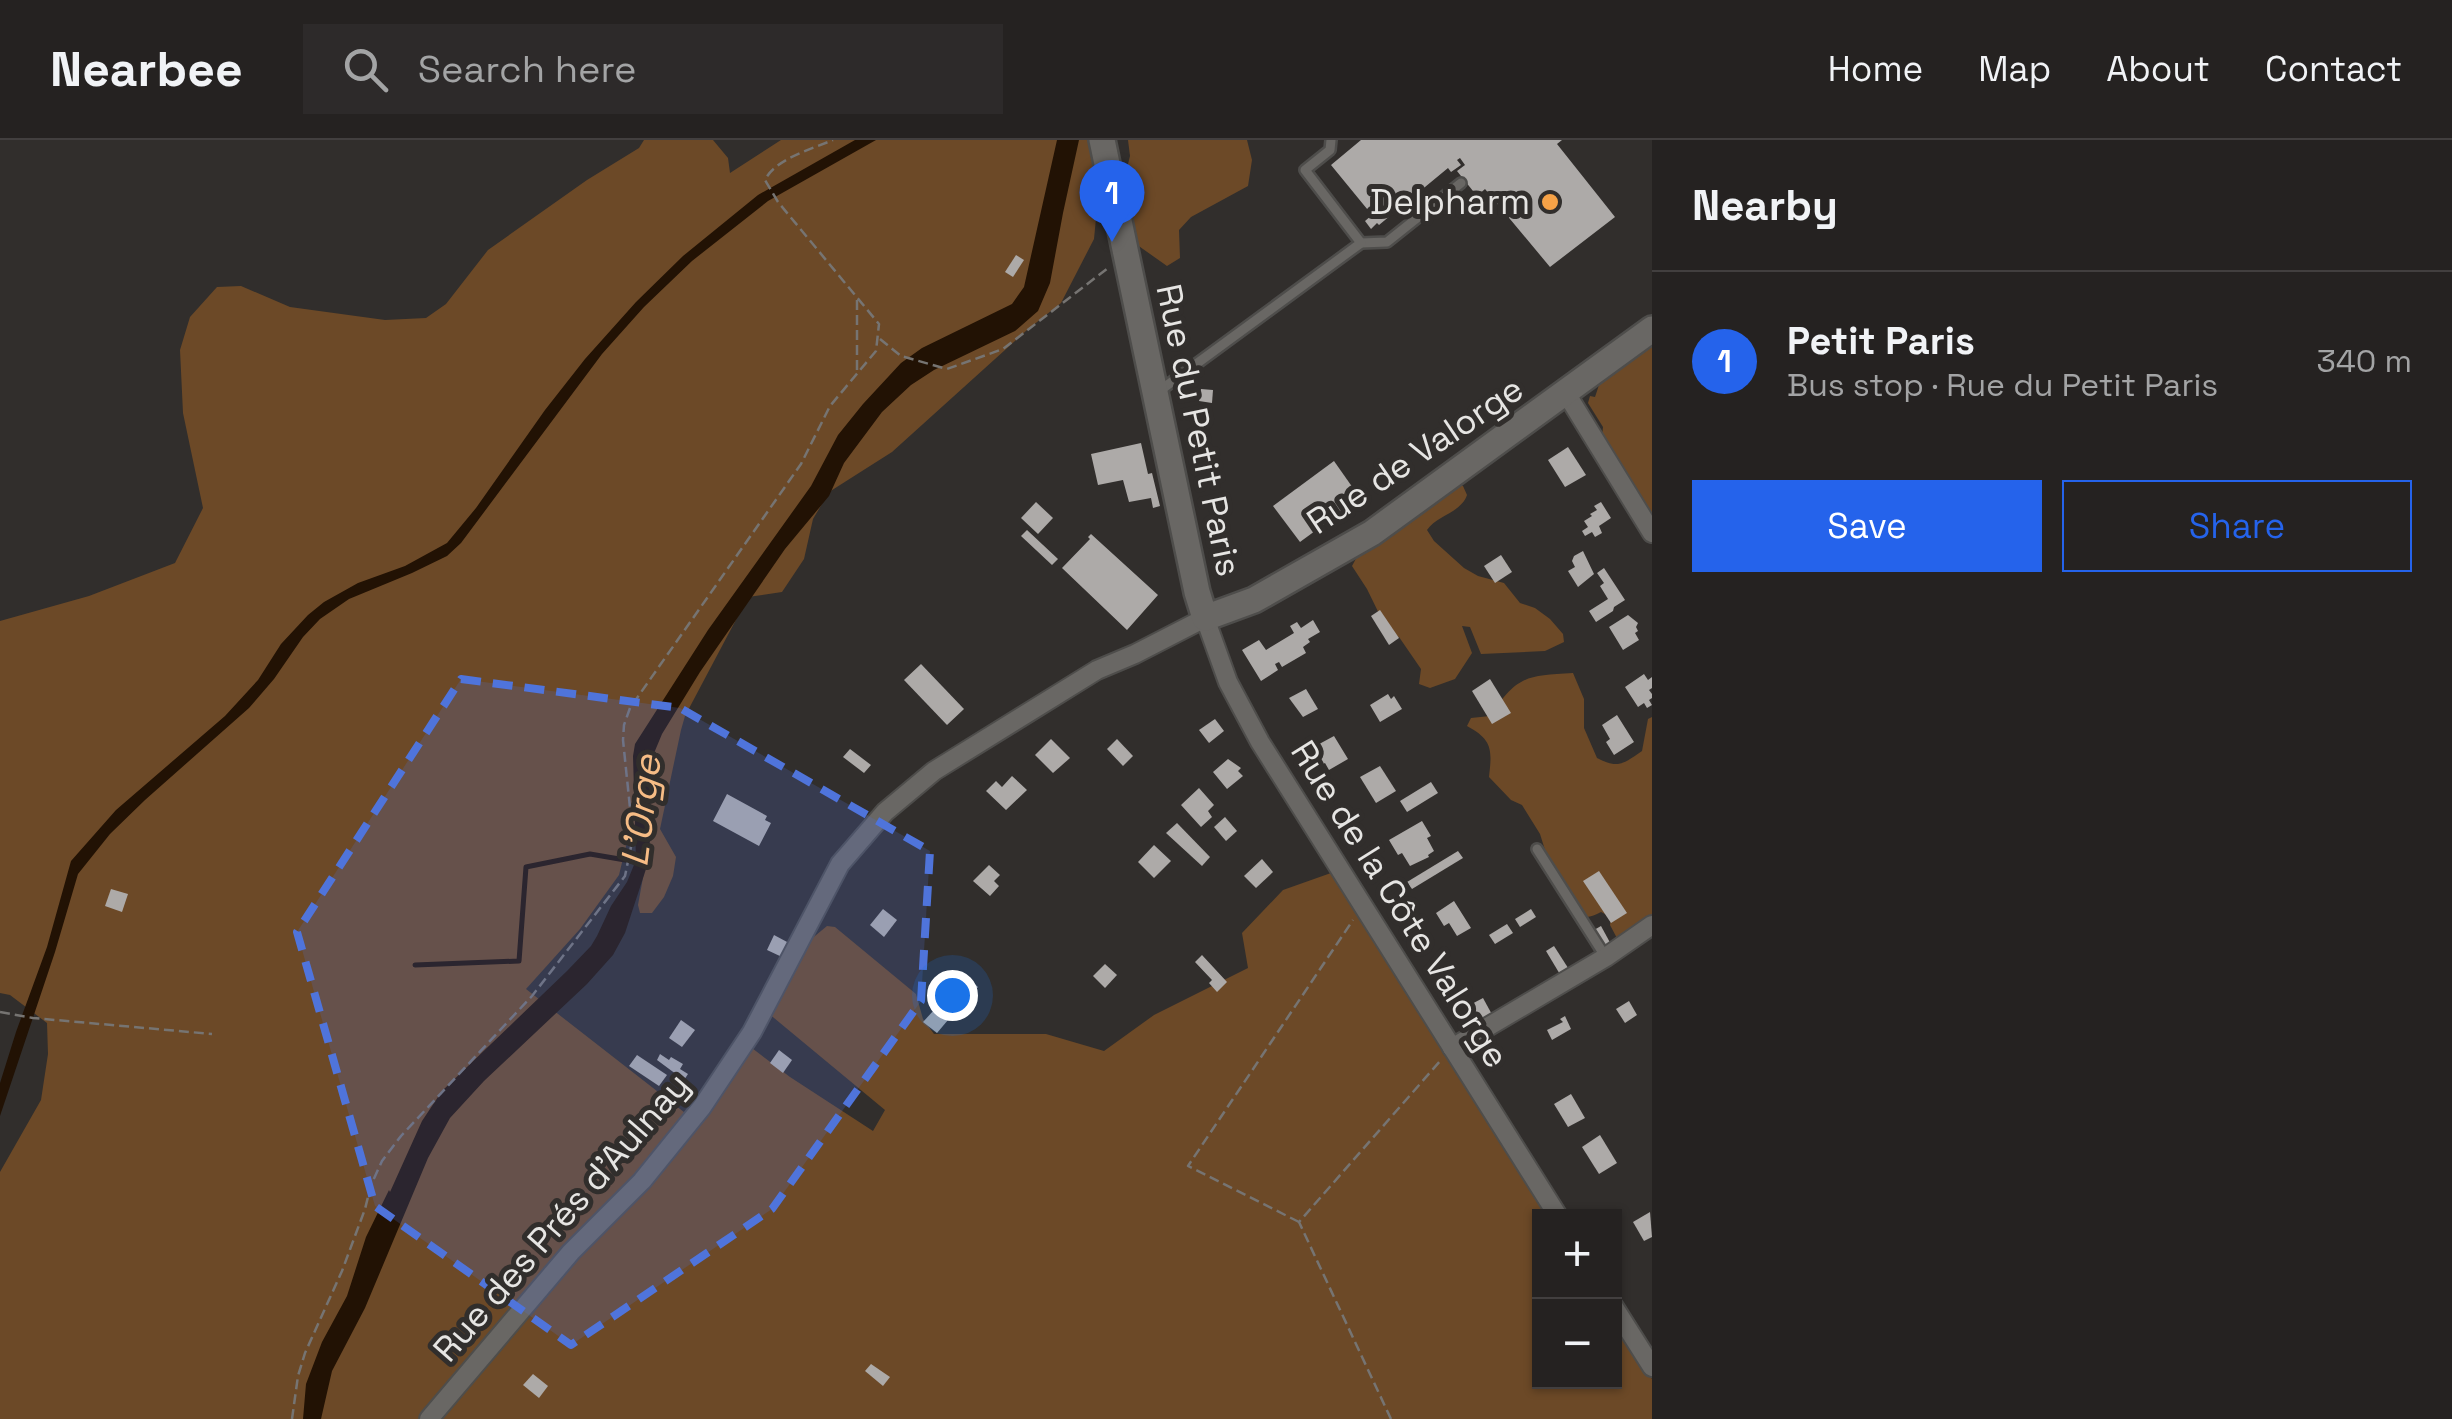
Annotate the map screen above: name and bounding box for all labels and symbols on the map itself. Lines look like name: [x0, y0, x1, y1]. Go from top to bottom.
pin: 1: [1080, 159, 1144, 242]
place label: Delpharm: [1370, 180, 1530, 224]
marker: Delpharm: [1539, 191, 1561, 213]
street label: Rue du Petit Paris: [1147, 280, 1251, 580]
street label: Rue de Valorge: [1298, 366, 1532, 544]
street label: Rue de la Côte Valorge: [1281, 732, 1519, 1076]
water label: L'Orge: [610, 751, 672, 869]
your location: [927, 970, 978, 1021]
street label: Rue des Prés d'Aulnay: [423, 1063, 699, 1371]

